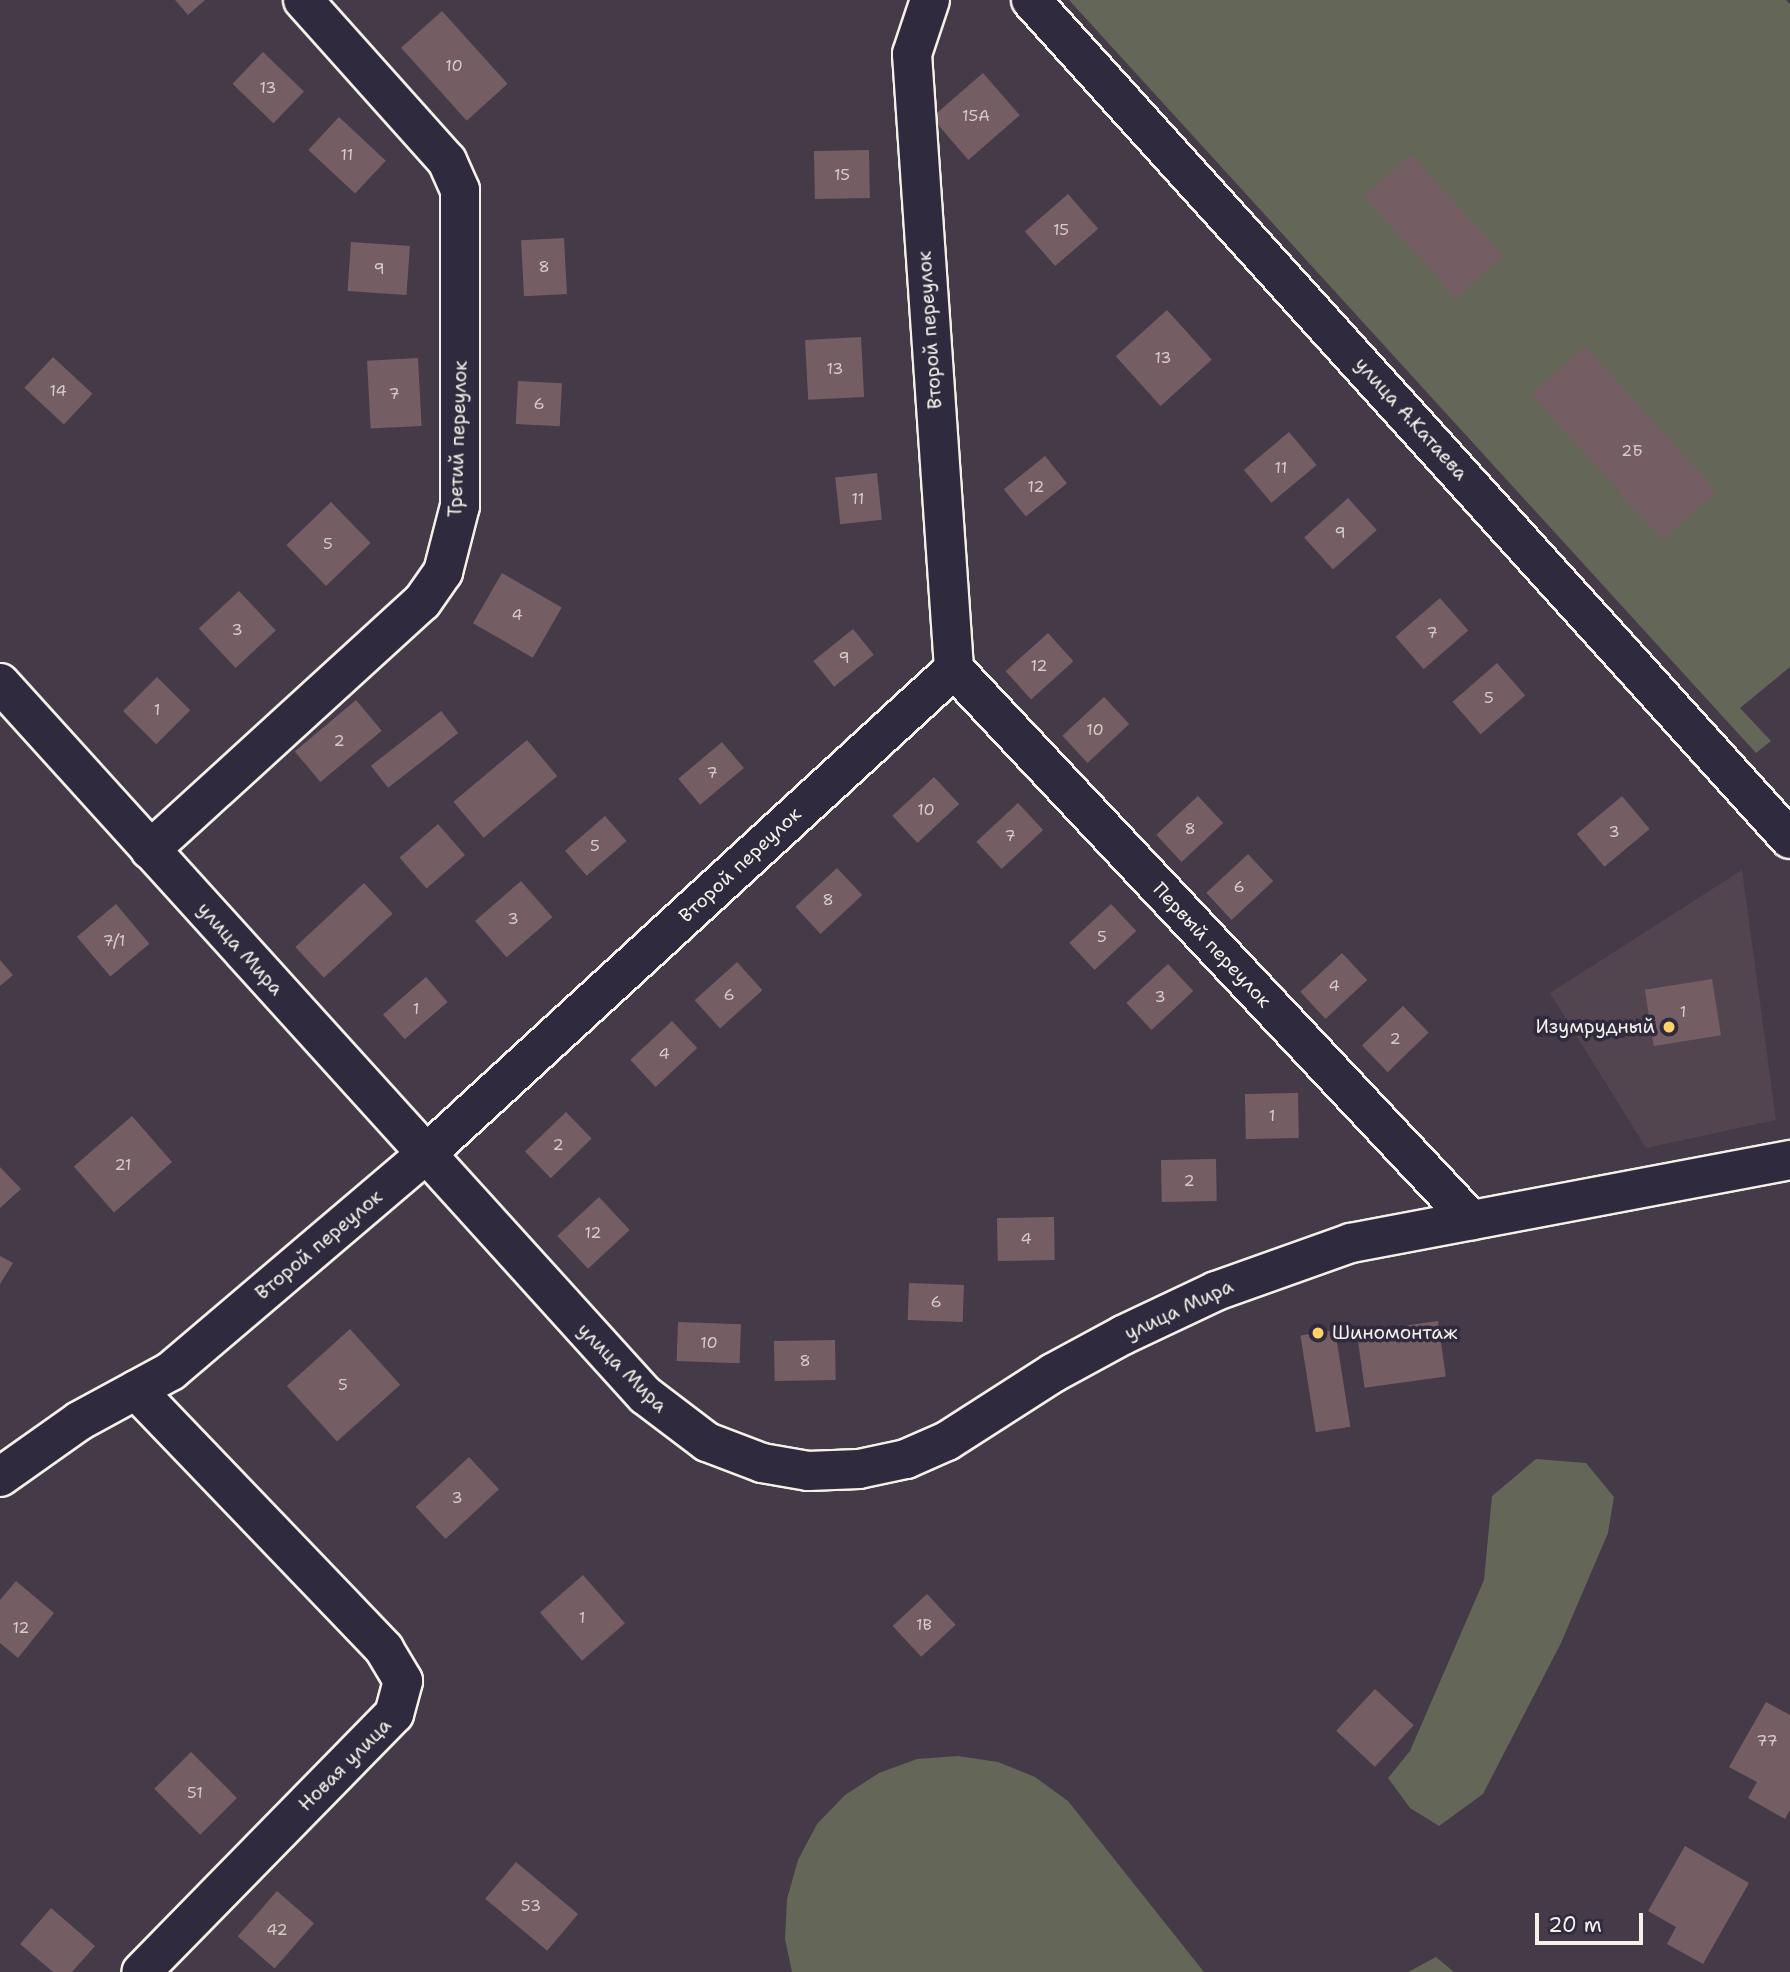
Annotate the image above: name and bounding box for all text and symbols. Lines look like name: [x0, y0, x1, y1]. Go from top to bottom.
house number: 10: [445, 56, 463, 76]
house number: 13: [259, 78, 277, 98]
house number: 15А: [962, 106, 990, 126]
house number: 11: [341, 145, 353, 165]
house number: 15: [834, 165, 850, 185]
house number: 15: [1053, 220, 1069, 240]
street label: Второй переулок: [913, 250, 947, 410]
house number: 8: [538, 257, 550, 277]
house number: 9: [373, 259, 385, 279]
house number: 13: [1154, 348, 1172, 368]
street label: улица А.Катаева: [1350, 353, 1472, 485]
house number: 13: [826, 359, 844, 379]
street label: Третий переулок: [444, 360, 472, 518]
house number: 14: [49, 381, 67, 401]
house number: 7: [388, 384, 400, 404]
house number: 6: [533, 394, 545, 414]
house number: 2Б: [1621, 441, 1643, 461]
house number: 11: [1275, 458, 1287, 478]
house number: 12: [1027, 477, 1045, 497]
house number: 11: [852, 489, 864, 509]
house number: 9: [1334, 523, 1346, 543]
house number: 5: [323, 534, 333, 554]
house number: 4: [511, 605, 523, 625]
house number: 3: [231, 620, 243, 640]
house number: 7: [1426, 623, 1438, 643]
house number: 9: [838, 648, 850, 668]
house number: 12: [1030, 656, 1048, 676]
house number: 5: [1484, 688, 1494, 708]
house number: 1: [154, 700, 160, 720]
house number: 10: [1086, 720, 1104, 740]
house number: 2: [333, 731, 345, 751]
house number: 7: [706, 763, 718, 783]
house number: 10: [917, 800, 935, 820]
street label: Второй переулок: [674, 803, 806, 927]
house number: 8: [1184, 819, 1196, 839]
house number: 3: [1608, 822, 1620, 842]
house number: 7: [1004, 826, 1016, 846]
house number: 5: [590, 836, 600, 856]
house number: 6: [1233, 877, 1245, 897]
street label: Первый переулок: [1148, 878, 1276, 1012]
house number: 8: [822, 890, 834, 910]
street label: улица Мира: [192, 898, 288, 1000]
house number: 3: [507, 909, 519, 929]
house number: 5: [1097, 927, 1107, 947]
house number: 7/1: [103, 931, 125, 951]
house number: 4: [1328, 976, 1340, 996]
house number: 6: [723, 985, 735, 1005]
house number: 3: [1154, 987, 1166, 1007]
house number: 1: [413, 999, 419, 1019]
house number: 1: [1680, 1002, 1686, 1022]
place label: Изумрудный: [1536, 1016, 1655, 1038]
marker: Изумрудный: [1661, 1019, 1677, 1035]
house number: 2: [1389, 1029, 1401, 1049]
house number: 4: [658, 1044, 670, 1064]
house number: 1: [1269, 1106, 1275, 1126]
house number: 2: [552, 1135, 564, 1155]
house number: 21: [114, 1155, 132, 1175]
house number: 2: [1183, 1171, 1195, 1191]
street label: Второй переулок: [251, 1185, 387, 1305]
house number: 12: [584, 1223, 602, 1243]
house number: 4: [1020, 1229, 1032, 1249]
street label: улица Мира: [1121, 1275, 1237, 1345]
house number: 6: [930, 1292, 942, 1312]
street label: улица Мира: [573, 1319, 671, 1417]
place label: Шиномонтаж: [1332, 1322, 1457, 1344]
marker: Шиномонтаж: [1310, 1325, 1326, 1341]
house number: 10: [700, 1333, 718, 1353]
house number: 8: [799, 1351, 811, 1371]
house number: 5: [338, 1375, 348, 1395]
house number: 3: [451, 1488, 463, 1508]
house number: 1: [579, 1608, 585, 1628]
house number: 1В: [916, 1615, 932, 1635]
house number: 12: [12, 1618, 30, 1638]
street label: Новая улица: [294, 1714, 396, 1816]
house number: 77: [1756, 1731, 1778, 1751]
house number: 51: [187, 1783, 203, 1803]
house number: 53: [521, 1896, 541, 1916]
scale bar: [1538, 1898, 1646, 1942]
text: 20 m: [1548, 1911, 1602, 1939]
house number: 42: [266, 1920, 288, 1940]

